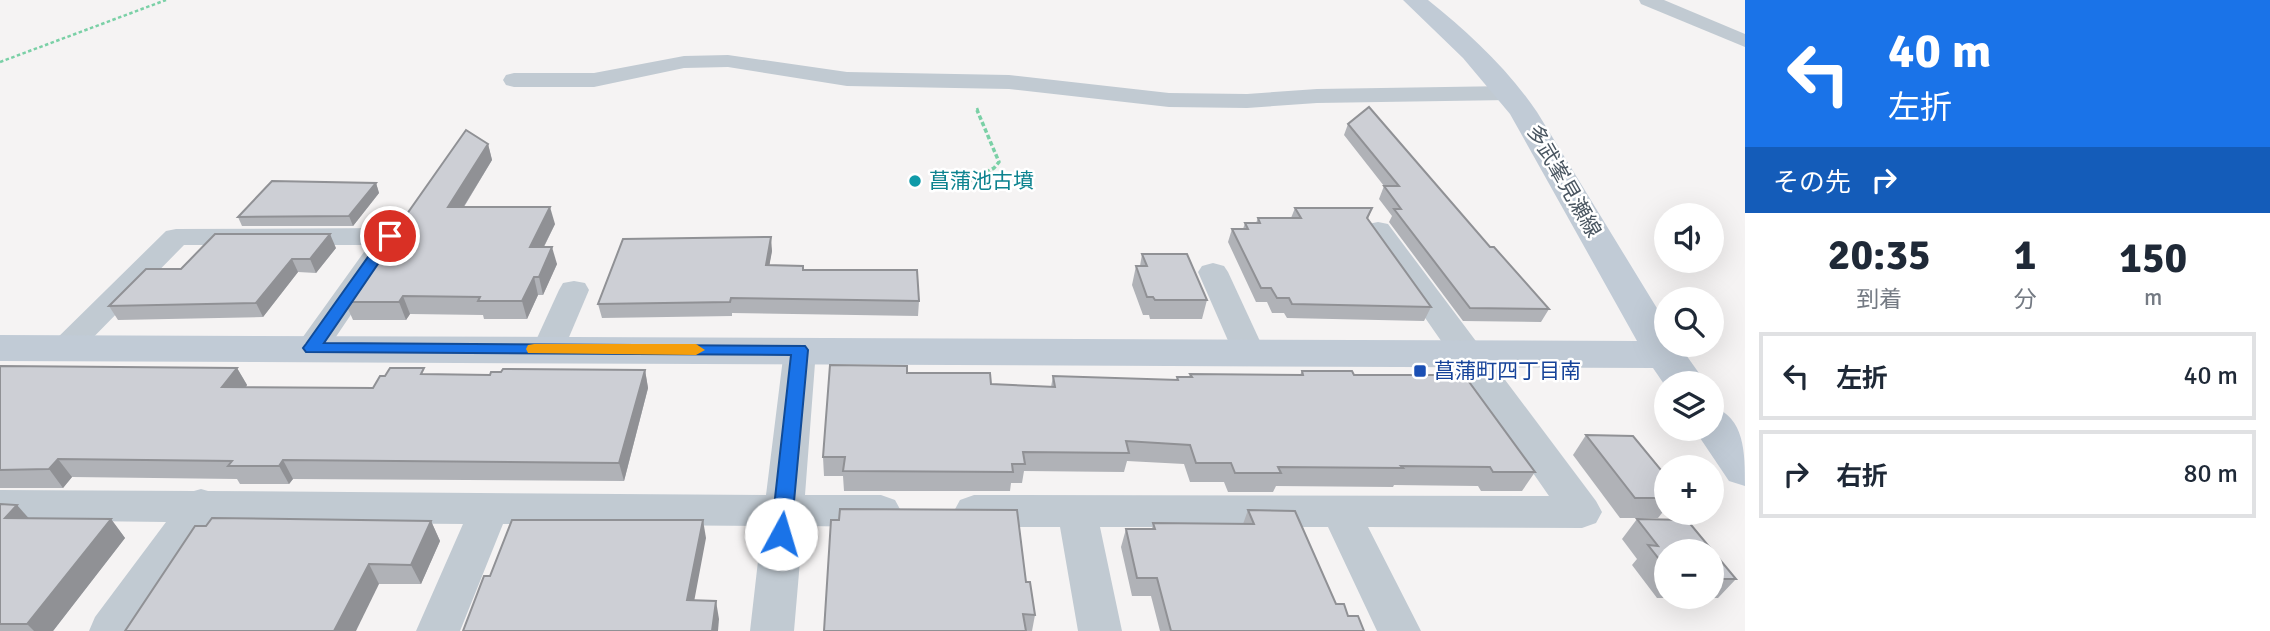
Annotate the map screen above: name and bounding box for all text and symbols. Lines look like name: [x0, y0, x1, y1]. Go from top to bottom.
text: 40 m: [1888, 21, 1991, 81]
icon: left: [1773, 28, 1864, 119]
text: 左折: [1888, 88, 1952, 127]
street label: 多武峯見瀬線: [1521, 120, 1607, 242]
icon: right: [1865, 161, 1903, 199]
text: その先: [1773, 167, 1851, 199]
place label: 菖蒲池古墳: [929, 168, 1034, 194]
marker: 菖蒲池古墳: [907, 173, 923, 189]
map controls: [1654, 203, 1724, 609]
button: sound: [1654, 203, 1724, 273]
pin: [360, 206, 420, 266]
icon: arrive: [371, 217, 409, 255]
text: 20:35: [1828, 230, 1931, 281]
text: 1: [2014, 230, 2036, 281]
text: 150: [2119, 233, 2187, 284]
text: m: [2144, 283, 2162, 312]
text: 到着: [1856, 285, 1902, 314]
text: 分: [2014, 285, 2037, 314]
button: search: [1654, 287, 1724, 357]
icon: left: [1777, 357, 1815, 395]
place label: 菖蒲町四丁目南: [1434, 358, 1581, 384]
text: 40 m: [2183, 360, 2238, 392]
marker: 菖蒲町四丁目南: [1412, 363, 1428, 379]
text: 左折: [1836, 363, 1888, 395]
button: layers: [1654, 371, 1724, 441]
button: +: [1654, 455, 1724, 525]
icon: right: [1777, 455, 1815, 493]
text: 80 m: [2183, 458, 2238, 490]
text: 右折: [1836, 461, 1888, 493]
position arrow: [744, 497, 818, 571]
button: −: [1654, 539, 1724, 609]

